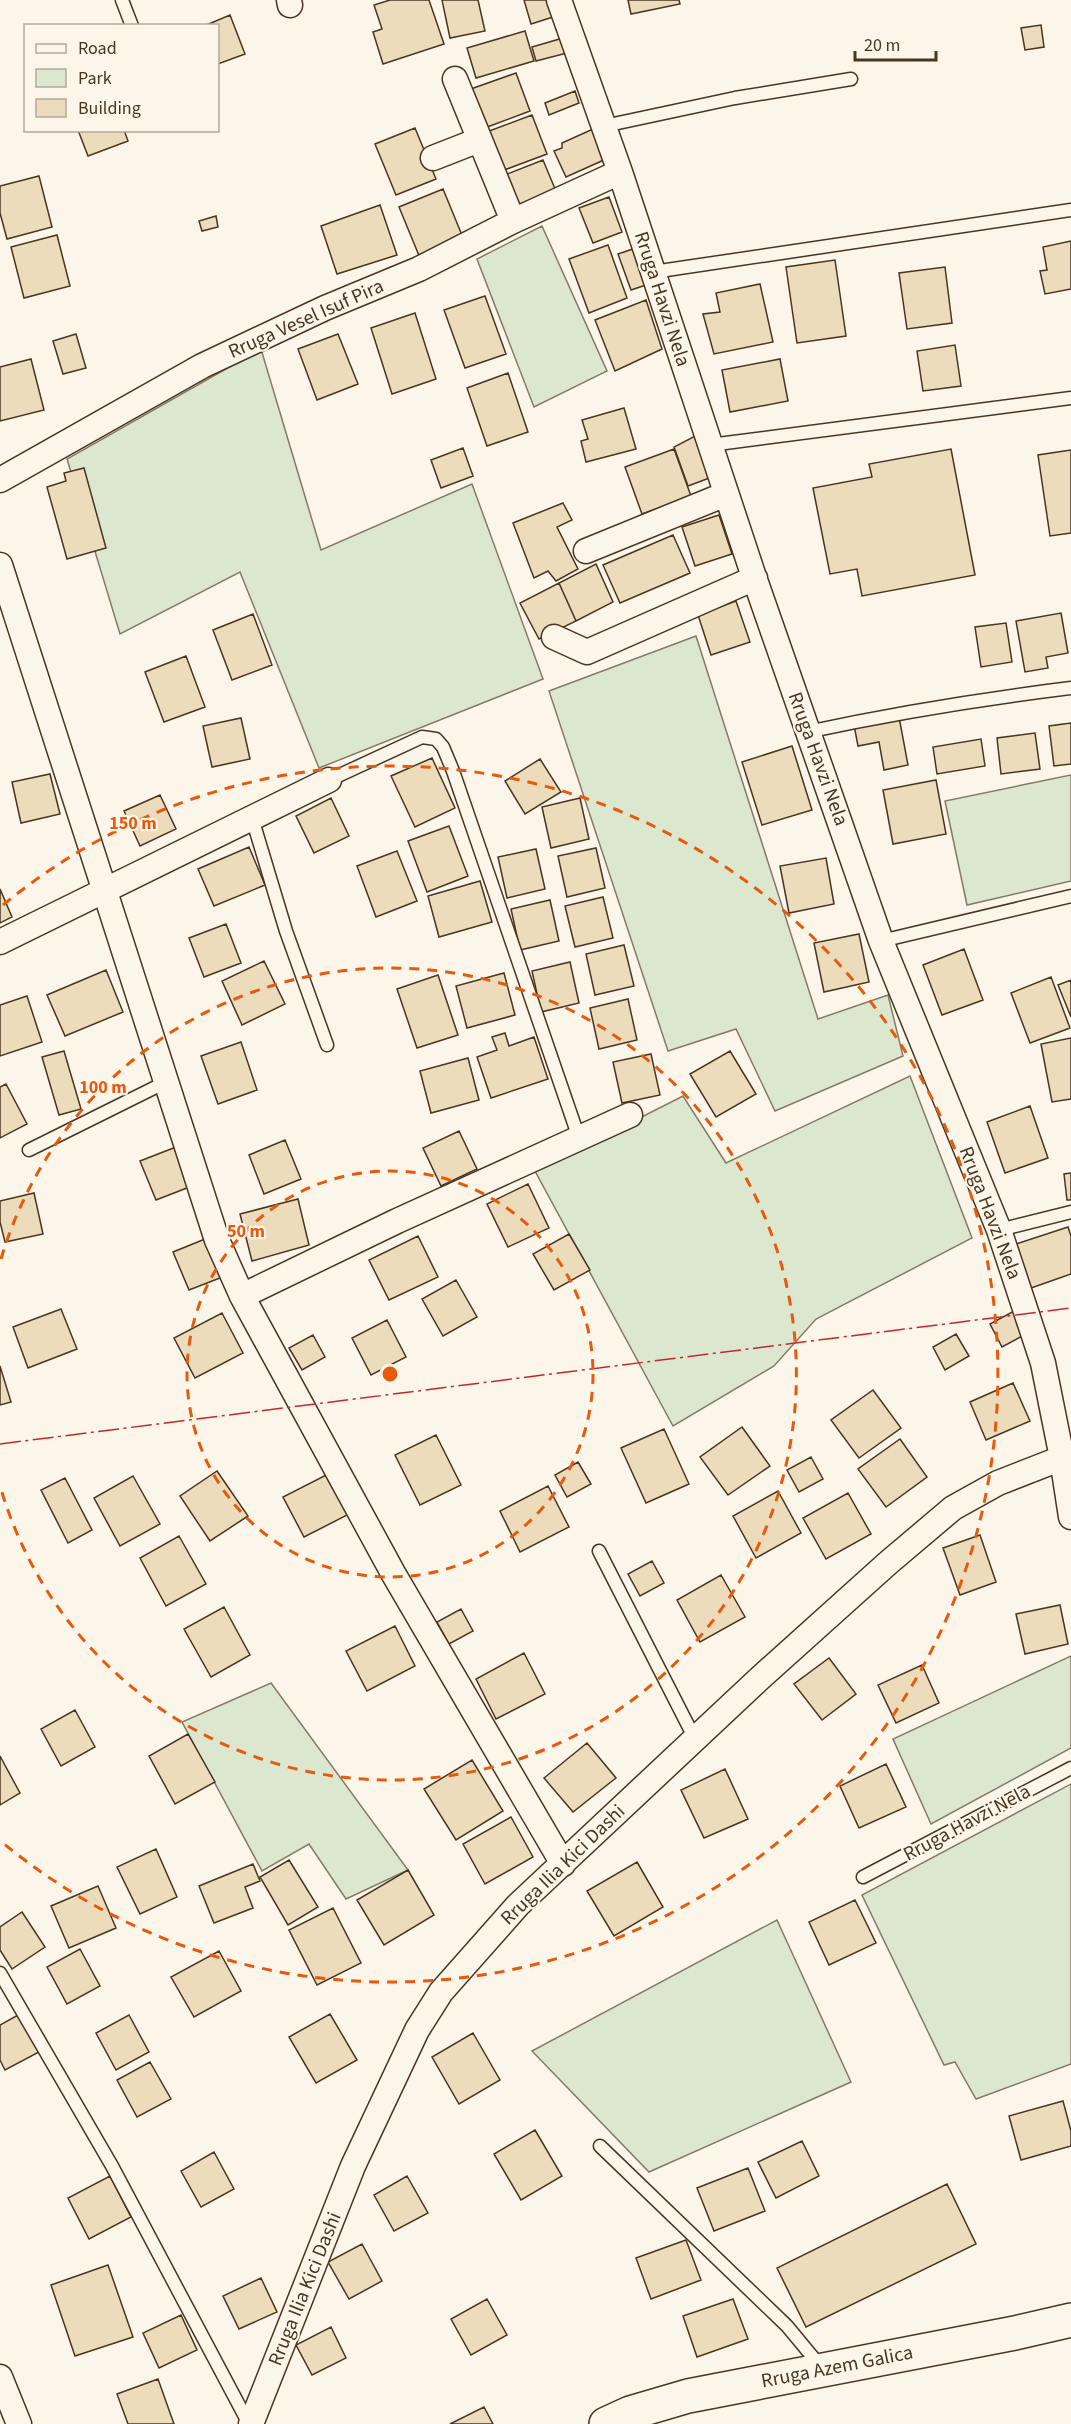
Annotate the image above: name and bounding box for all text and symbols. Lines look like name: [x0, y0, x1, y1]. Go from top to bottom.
legend: [24, 24, 219, 132]
scale bar: [855, 24, 936, 62]
text: 20 m: [864, 33, 900, 58]
text: Road: [78, 36, 117, 61]
text: Park: [78, 66, 112, 91]
text: Building: [78, 96, 141, 121]
street label: Rruga Havzi Nela: [627, 228, 697, 370]
street label: Rruga Vesel Isuf Pira: [224, 272, 388, 366]
street label: Rruga Havzi Nela: [781, 688, 855, 830]
text: 150 m: [109, 811, 157, 836]
text: 100 m: [79, 1075, 127, 1100]
street label: Rruga Havzi Nela: [952, 1142, 1028, 1284]
text: 50 m: [227, 1219, 265, 1244]
centre of rings: [380, 1364, 400, 1384]
street label: Rruga Havzi Nela: [898, 1778, 1036, 1868]
street label: Rruga Ilia Kici Dashi: [494, 1798, 632, 1932]
street label: Rruga Ilia Kici Dashi: [261, 2208, 349, 2370]
street label: Rruga Azem Galica: [759, 2339, 915, 2395]

